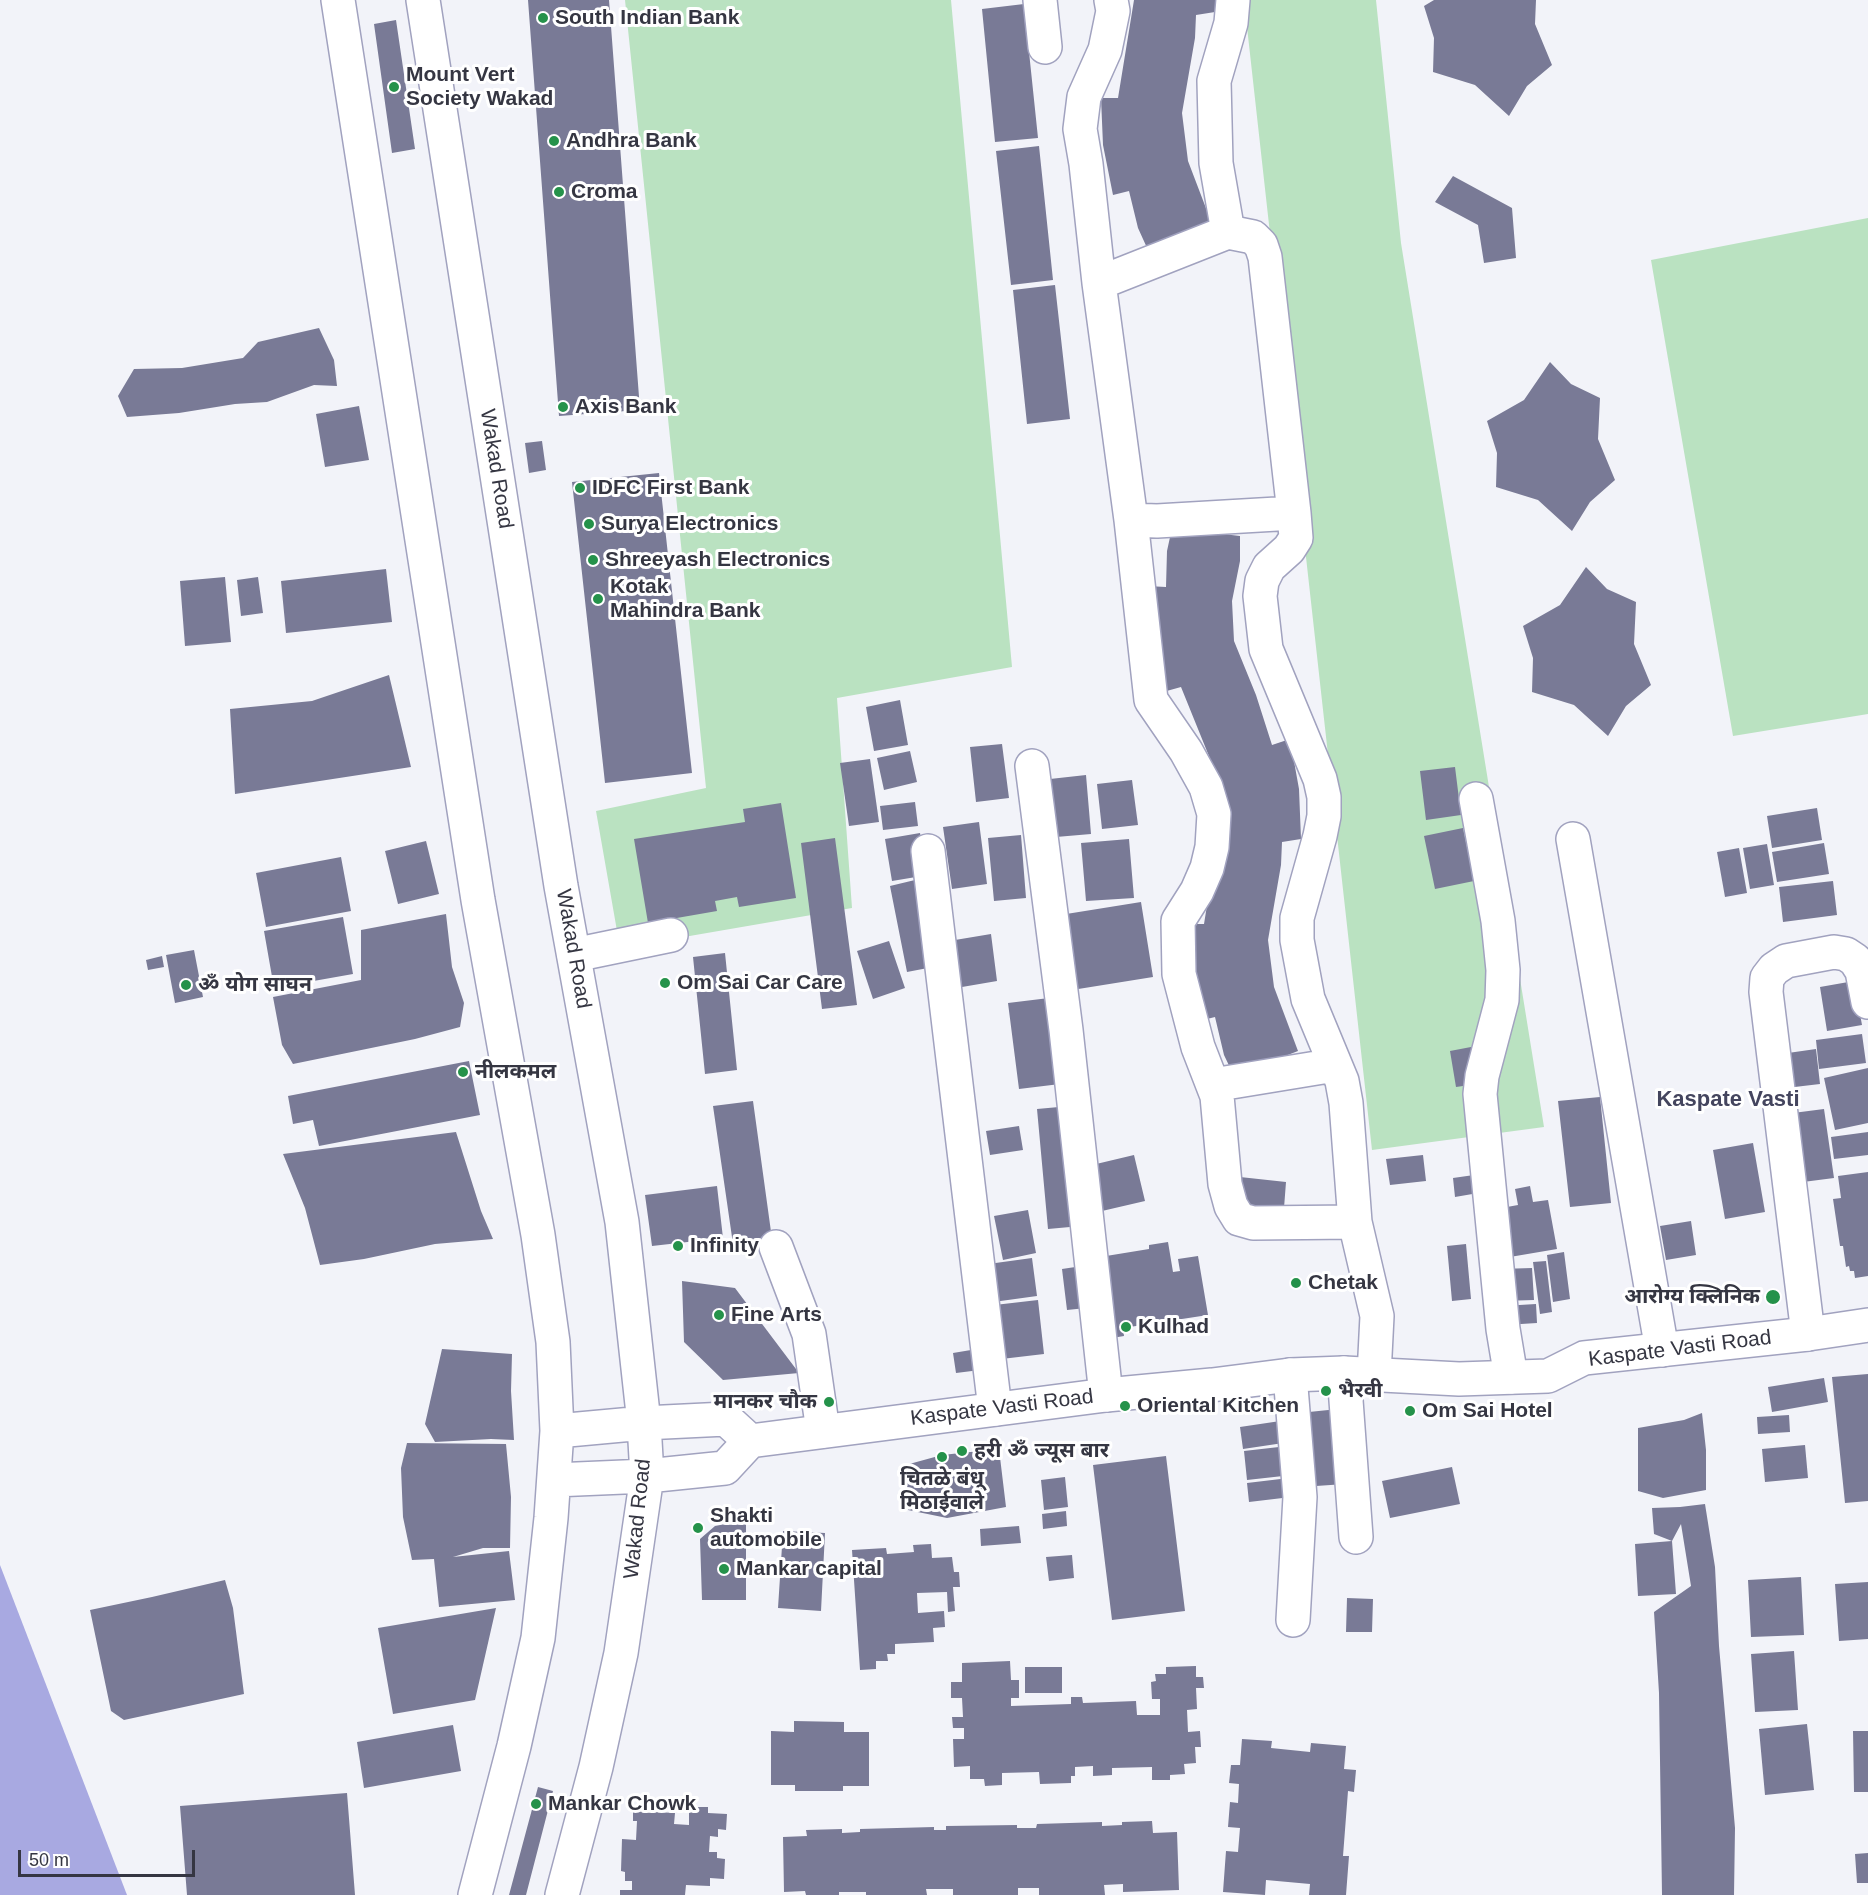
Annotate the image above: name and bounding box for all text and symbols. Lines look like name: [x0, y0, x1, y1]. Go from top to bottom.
place label: South Indian Bank: [555, 5, 739, 31]
marker: South Indian Bank: [536, 11, 550, 25]
place label: Mount Vert Society Wakad: [406, 62, 553, 112]
marker: Mount Vert Society Wakad: [387, 80, 401, 94]
place label: Andhra Bank: [566, 128, 697, 154]
marker: Andhra Bank: [547, 134, 561, 148]
place label: Croma: [571, 179, 638, 205]
marker: Croma: [552, 185, 566, 199]
place label: Axis Bank: [575, 394, 677, 420]
marker: Axis Bank: [556, 400, 570, 414]
street label: Wakad Road: [474, 407, 518, 531]
place label: IDFC First Bank: [592, 475, 750, 501]
marker: IDFC First Bank: [573, 481, 587, 495]
place label: Surya Electronics: [601, 511, 778, 537]
marker: Surya Electronics: [582, 517, 596, 531]
place label: Shreeyash Electronics: [605, 547, 830, 573]
marker: Shreeyash Electronics: [586, 553, 600, 567]
place label: Kotak Mahindra Bank: [610, 574, 761, 624]
marker: Kotak Mahindra Bank: [591, 592, 605, 606]
street label: Wakad Road: [550, 887, 596, 1011]
place label: Om Sai Car Care: [677, 970, 843, 996]
place label: ॐ योग साघन: [198, 972, 312, 998]
marker: Om Sai Car Care: [658, 976, 672, 990]
marker: ॐ योग साघन: [179, 978, 193, 992]
place label: नीलकमल: [475, 1059, 556, 1085]
marker: नीलकमल: [456, 1065, 470, 1079]
district label: Kaspate Vasti: [1656, 1087, 1800, 1113]
place label: Infinity: [690, 1233, 759, 1259]
marker: Infinity: [671, 1239, 685, 1253]
place label: Chetak: [1308, 1270, 1378, 1296]
marker: Chetak: [1289, 1276, 1303, 1290]
place label: आरोग्य क्लिनिक: [1624, 1284, 1760, 1310]
marker: आरोग्य क्लिनिक: [1764, 1288, 1782, 1306]
place label: Fine Arts: [731, 1302, 822, 1328]
marker: Fine Arts: [712, 1308, 726, 1322]
place label: Kulhad: [1138, 1314, 1209, 1340]
marker: Kulhad: [1119, 1320, 1133, 1334]
street label: Kaspate Vasti Road: [1587, 1325, 1773, 1373]
place label: भैरवी: [1338, 1378, 1383, 1404]
street label: Kaspate Vasti Road: [909, 1384, 1095, 1432]
marker: भैरवी: [1319, 1384, 1333, 1398]
place label: मानकर चौक: [714, 1389, 817, 1415]
place label: Oriental Kitchen: [1137, 1393, 1299, 1419]
marker: मानकर चौक: [822, 1395, 836, 1409]
place label: Om Sai Hotel: [1422, 1398, 1553, 1424]
marker: Oriental Kitchen: [1118, 1399, 1132, 1413]
marker: Om Sai Hotel: [1403, 1404, 1417, 1418]
place label: हरी ॐ ज्यूस बार: [974, 1438, 1109, 1464]
marker: हरी ॐ ज्यूस बार: [955, 1444, 969, 1458]
marker: चितळे बंधू मिठाईवाले: [935, 1450, 949, 1464]
street label: Wakad Road: [619, 1458, 657, 1580]
place label: चितळे बंधू मिठाईवाले: [900, 1466, 984, 1516]
place label: Shakti automobile: [710, 1503, 822, 1553]
marker: Shakti automobile: [691, 1521, 705, 1535]
place label: Mankar capital: [736, 1556, 882, 1582]
marker: Mankar capital: [717, 1562, 731, 1576]
place label: Mankar Chowk: [548, 1791, 696, 1817]
marker: Mankar Chowk: [529, 1797, 543, 1811]
scale bar: [21, 1838, 198, 1876]
text: 50 m: [29, 1850, 69, 1870]

